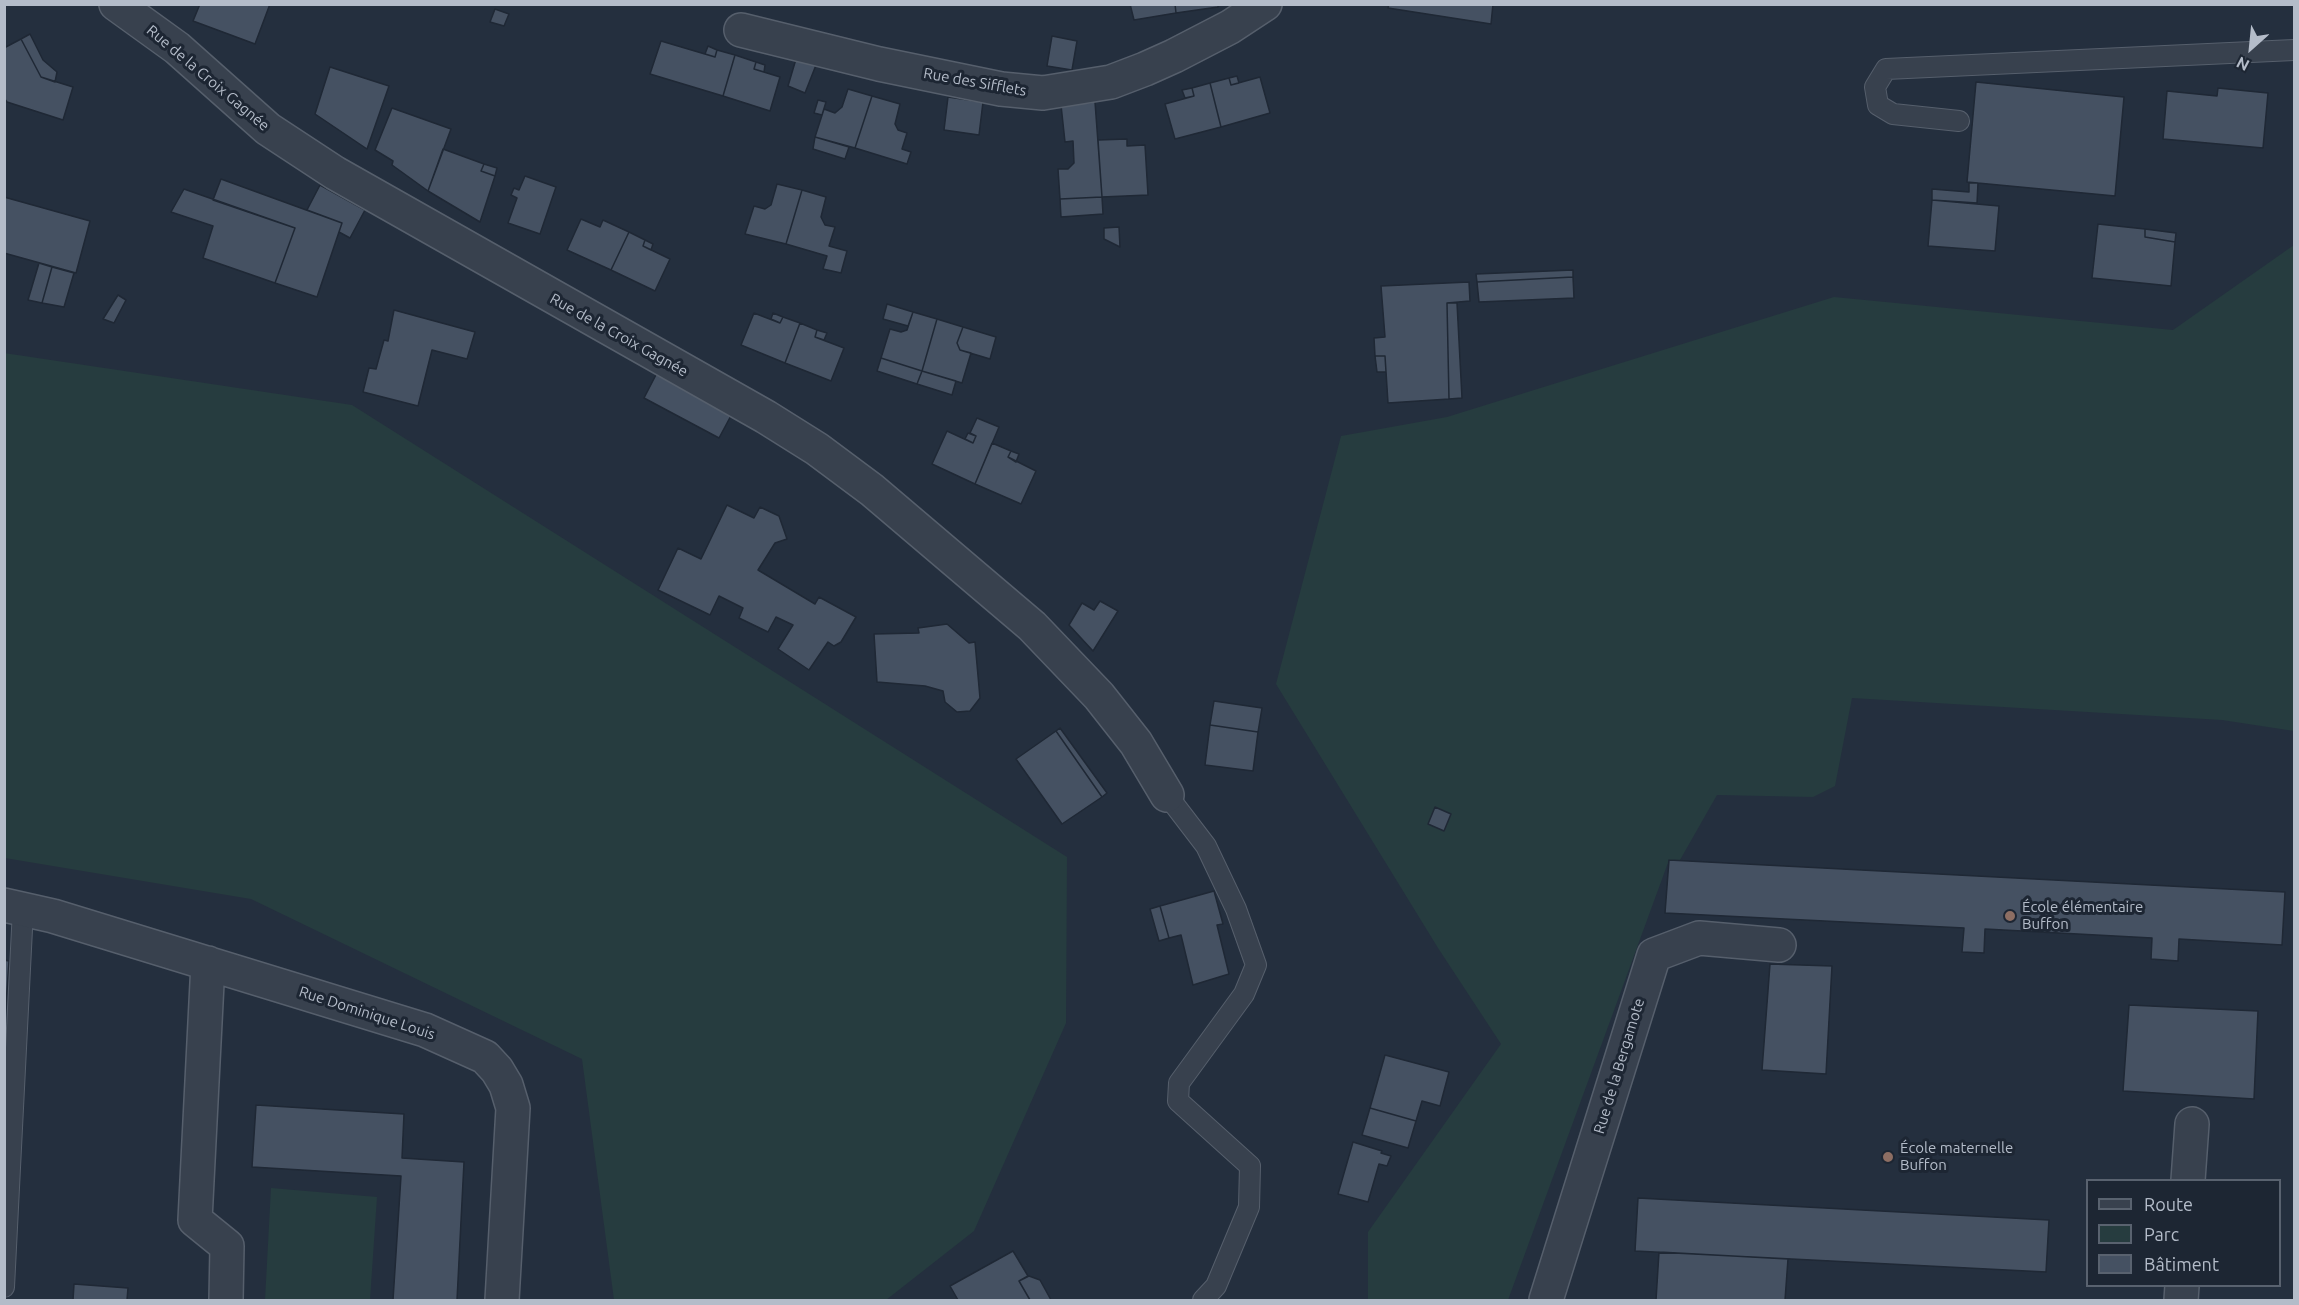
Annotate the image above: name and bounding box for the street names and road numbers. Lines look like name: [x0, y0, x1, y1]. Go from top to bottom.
street label: Rue de la Croix Gagnée: [143, 21, 273, 135]
street label: Rue des Sifflets: [922, 64, 1028, 100]
street label: Rue de la Croix Gagnée: [547, 290, 691, 380]
street label: Rue Dominique Louis: [297, 983, 437, 1043]
street label: Rue de la Bergamote: [1590, 996, 1648, 1136]

